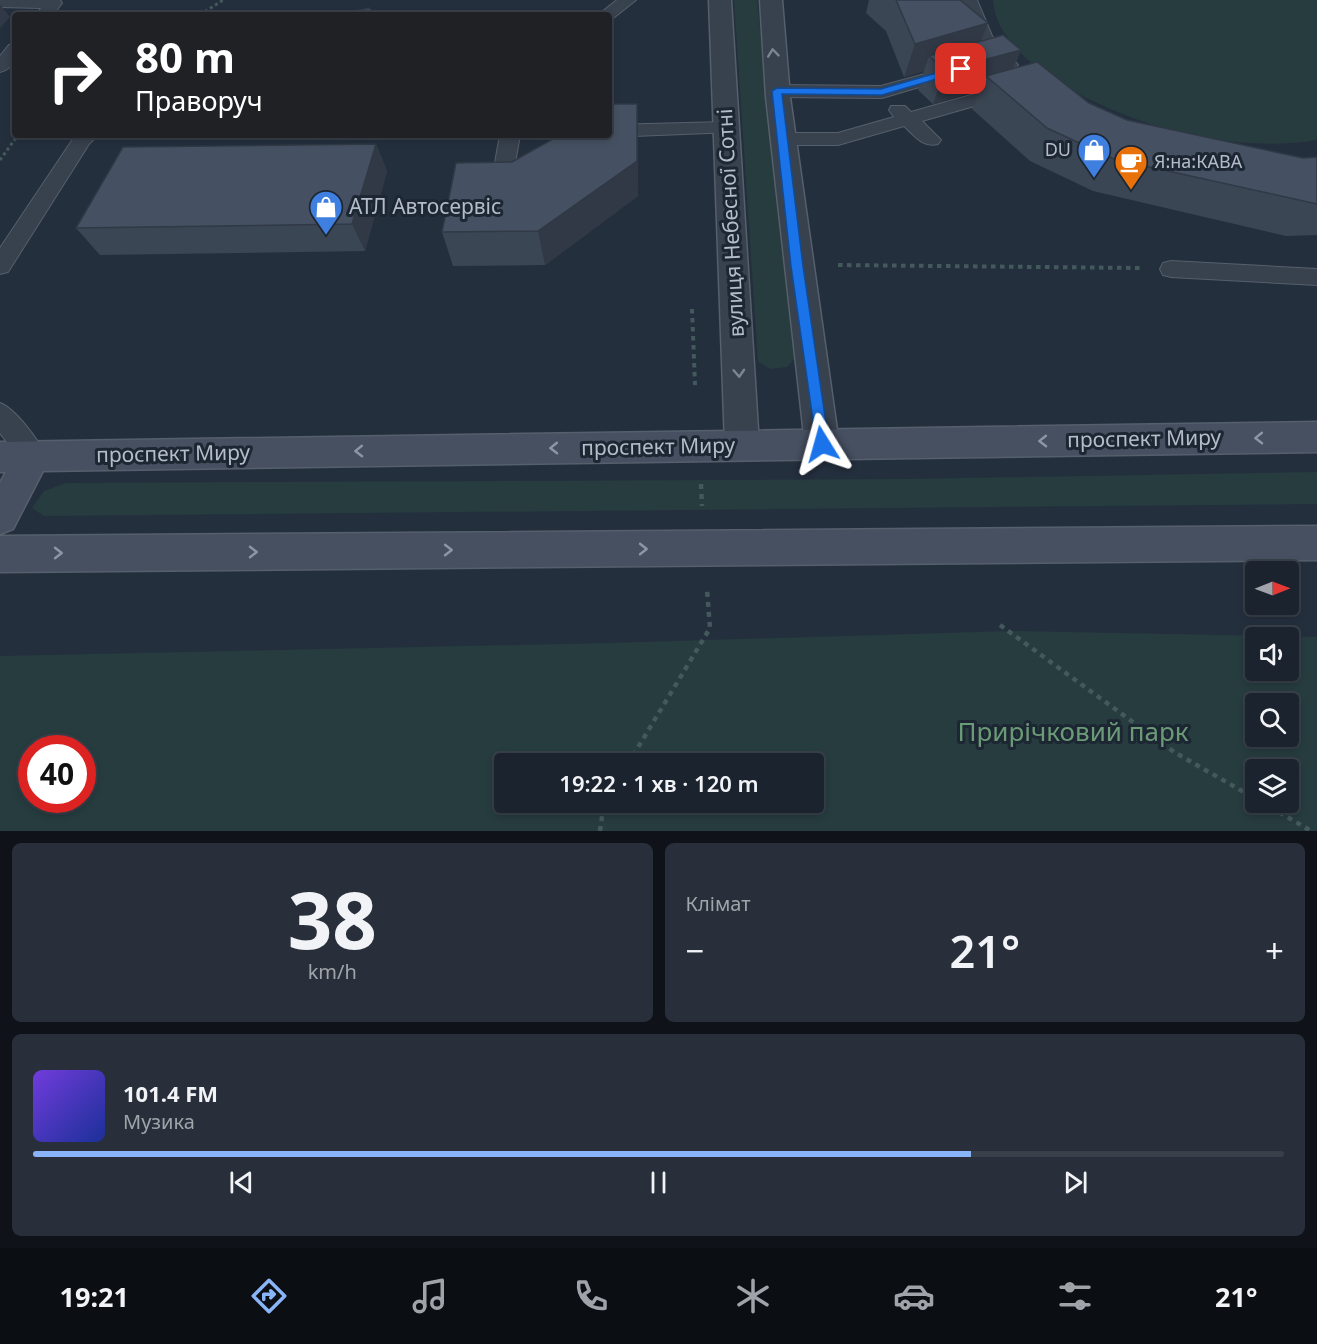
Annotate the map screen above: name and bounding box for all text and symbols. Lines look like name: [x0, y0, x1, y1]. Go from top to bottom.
text: 80 m: [135, 28, 235, 85]
icon: right: [36, 36, 114, 114]
pin: [935, 43, 986, 94]
one-way arrow: [767, 48, 780, 57]
icon: arrive: [944, 52, 977, 85]
text: Праворуч: [135, 82, 263, 119]
street label: вулиця Небесної Сотні: [710, 108, 750, 338]
shop icon: DU: [1076, 132, 1112, 179]
place label: DU: [1045, 137, 1071, 161]
cafe icon: Я:на:КАВА: [1113, 144, 1149, 191]
place label: Я:на:КАВА: [1154, 149, 1243, 173]
shop icon: АТЛ Автосервіс: [308, 189, 344, 236]
place label: АТЛ Автосервіс: [349, 192, 501, 220]
one-way arrow: [732, 369, 745, 378]
position arrow: [790, 412, 854, 476]
street label: проспект Миру: [1067, 423, 1221, 453]
street label: проспект Миру: [581, 431, 735, 461]
one-way arrow: [1254, 431, 1263, 444]
one-way arrow: [1038, 435, 1047, 447]
street label: проспект Миру: [96, 438, 250, 468]
one-way arrow: [549, 442, 558, 454]
one-way arrow: [354, 445, 363, 457]
one-way arrow: [639, 543, 648, 555]
one-way arrow: [444, 544, 453, 556]
one-way arrow: [249, 546, 258, 558]
one-way arrow: [54, 547, 63, 559]
north arrow: [1245, 561, 1299, 615]
map controls: [1245, 561, 1299, 813]
button: sound: [1245, 627, 1299, 681]
button: search: [1245, 693, 1299, 747]
park label: Прирічковий парк: [957, 713, 1189, 749]
speed limit sign: 40: [18, 735, 96, 813]
button: layers: [1245, 759, 1299, 813]
text: 19:22 · 1 хв · 120 m: [559, 768, 759, 798]
text: 38: [288, 866, 377, 972]
text: Клімат: [686, 890, 750, 917]
text: 21°: [949, 920, 1020, 981]
text: −: [686, 928, 704, 973]
text: +: [1265, 928, 1284, 973]
text: km/h: [308, 958, 357, 985]
text: 101.4 FM: [123, 1078, 218, 1108]
text: Музика: [123, 1108, 195, 1135]
icon: previous: [225, 1166, 258, 1199]
icon: pause: [642, 1166, 675, 1199]
icon: next: [1059, 1166, 1092, 1199]
icon: directions: [248, 1275, 290, 1317]
icon: music: [409, 1275, 451, 1317]
icon: phone: [570, 1275, 612, 1317]
icon: climate: [732, 1275, 774, 1317]
icon: car: [893, 1275, 935, 1317]
icon: filters: [1054, 1275, 1096, 1317]
text: 19:21: [60, 1278, 129, 1315]
text: 21°: [1215, 1278, 1257, 1315]

